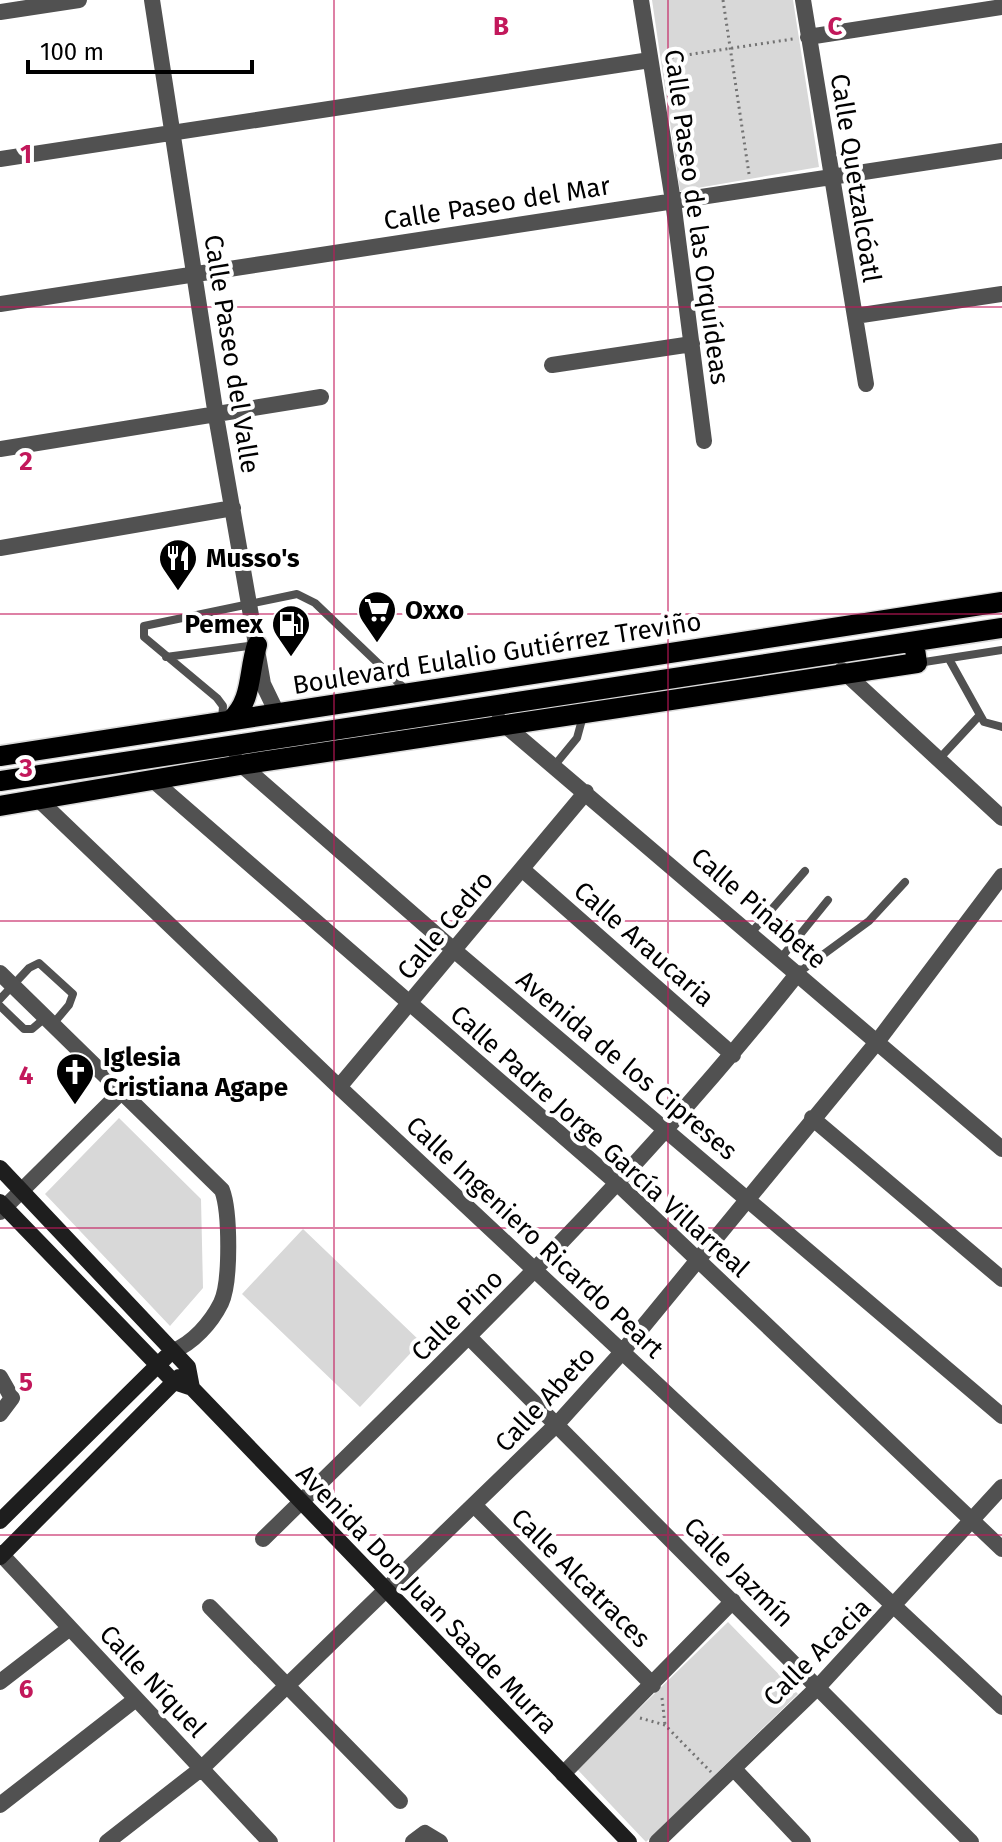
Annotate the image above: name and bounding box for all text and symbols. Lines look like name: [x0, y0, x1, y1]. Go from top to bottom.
text: B: [493, 11, 509, 42]
text: C: [828, 11, 843, 42]
scale bar: [28, 24, 252, 74]
text: 100 m: [40, 38, 104, 66]
street label: Calle Paseo de las Orquídeas: [658, 48, 735, 387]
street label: Calle Quetzalcóatl: [824, 71, 887, 285]
text: 1: [20, 139, 32, 170]
street label: Calle Paseo del Mar: [382, 170, 613, 237]
street label: Calle Paseo del Valle: [197, 233, 266, 476]
text: 2: [19, 446, 33, 477]
restaurant icon: Musso's: [157, 537, 199, 592]
place label: Musso's: [206, 543, 300, 574]
supermarket icon: Oxxo: [356, 589, 398, 644]
place label: Oxxo: [405, 595, 464, 626]
fuel station icon: Pemex: [270, 603, 312, 658]
street label: Boulevard Eulalio Gutiérrez Treviño: [290, 606, 704, 701]
place label: Pemex: [185, 609, 264, 640]
text: 3: [18, 753, 33, 784]
street label: Calle Pinabete: [685, 841, 833, 975]
street label: Calle Cedro: [391, 865, 500, 986]
street label: Calle Araucaria: [567, 875, 720, 1014]
street label: Avenida de los Cipreses: [510, 964, 743, 1167]
street label: Calle Padre Jorge García Villarreal: [444, 999, 756, 1284]
place label: Iglesia Cristiana Agape: [103, 1042, 288, 1103]
church icon: Iglesia Cristiana Agape: [54, 1051, 96, 1106]
text: 4: [19, 1060, 34, 1091]
street label: Calle Ingeniero Ricardo Peart: [400, 1110, 670, 1365]
street label: Calle Pino: [405, 1263, 510, 1368]
street label: Calle Abeto: [489, 1340, 602, 1459]
text: 5: [19, 1367, 33, 1398]
street label: Avenida Don Juan Saade Murra: [290, 1458, 563, 1740]
street label: Calle Alcatraces: [505, 1502, 657, 1654]
street label: Calle Jazmín: [677, 1511, 800, 1634]
street label: Calle Acacia: [757, 1592, 878, 1713]
street label: Calle Níquel: [93, 1619, 213, 1744]
text: 6: [19, 1674, 34, 1705]

